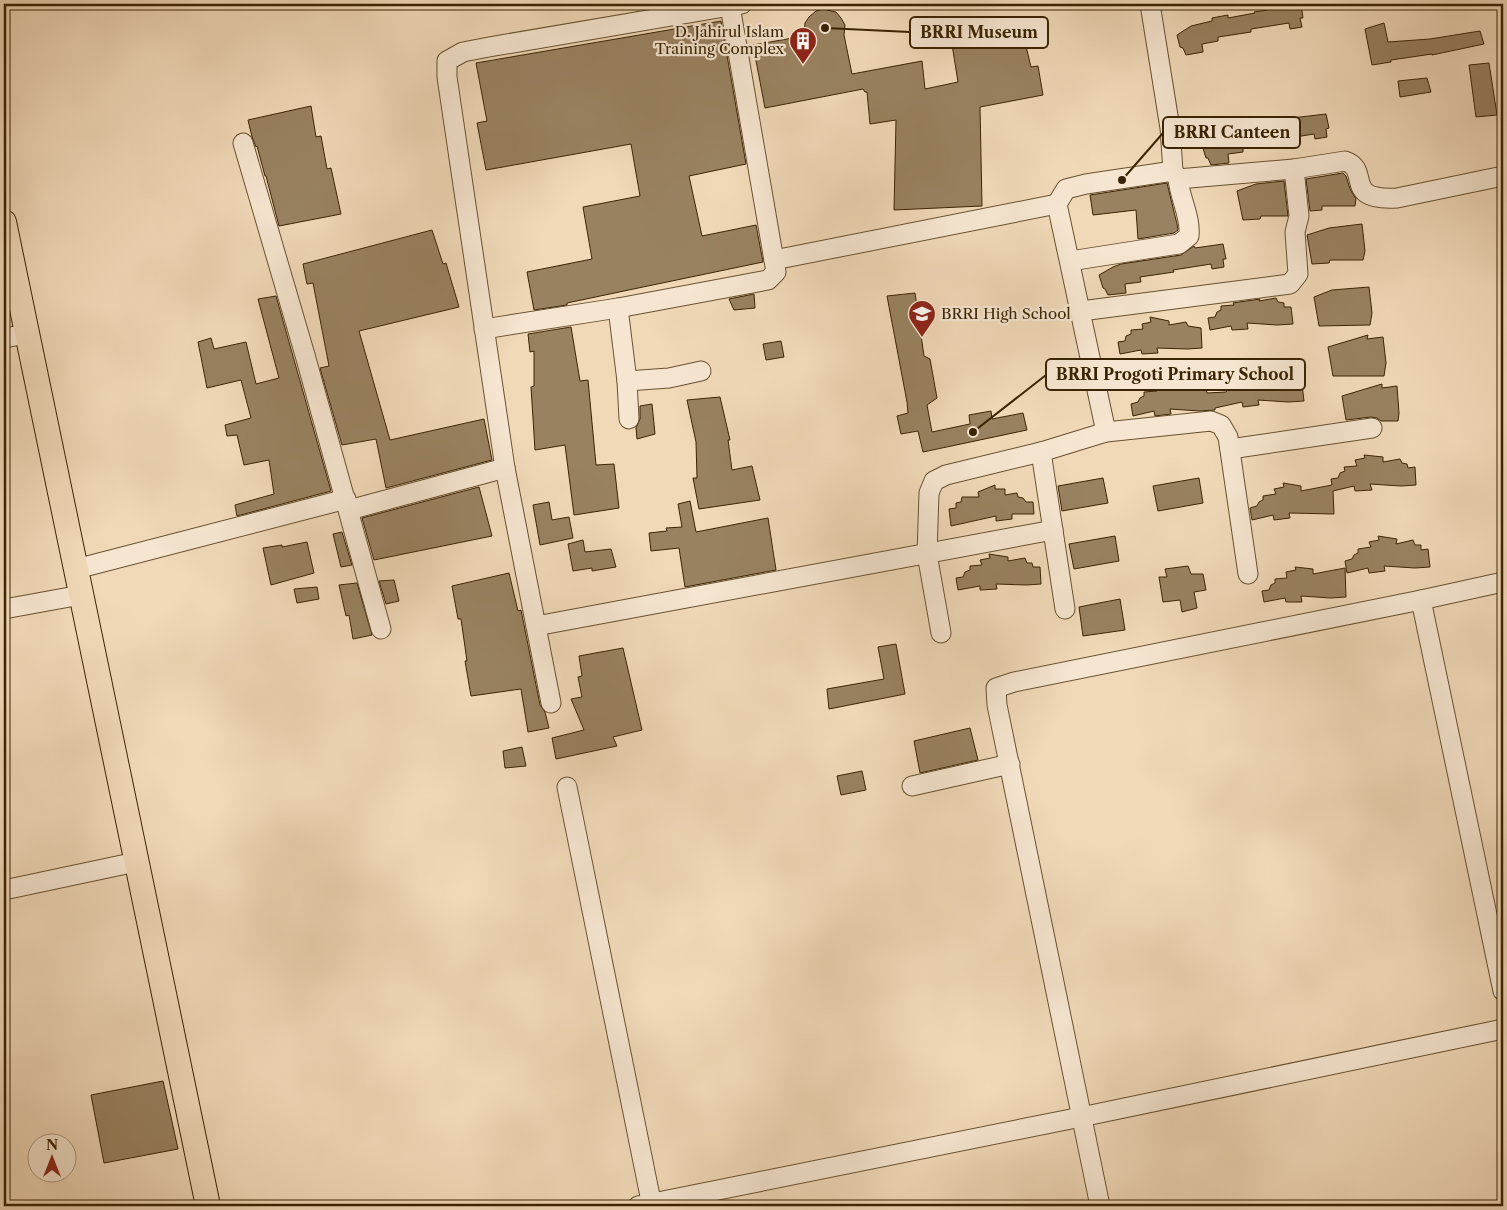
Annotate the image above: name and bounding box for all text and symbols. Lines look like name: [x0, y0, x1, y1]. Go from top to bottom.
callout: BRRI Museum: [910, 17, 1048, 48]
place label: D. Jahirul Islam Training Complex: [655, 22, 784, 58]
text: BRRI Museum: [920, 22, 1038, 42]
building icon: D. Jahirul Islam Training Complex: [788, 26, 818, 65]
callout: BRRI Canteen: [1163, 117, 1300, 148]
text: BRRI Canteen: [1174, 122, 1290, 142]
school or university icon: BRRI High School: [907, 299, 937, 338]
place label: BRRI High School: [941, 304, 1071, 323]
callout: BRRI Progoti Primary School: [1046, 359, 1305, 390]
text: BRRI Progoti Primary School: [1056, 364, 1295, 384]
north arrow: [28, 1132, 78, 1182]
text: N: [46, 1136, 58, 1154]

